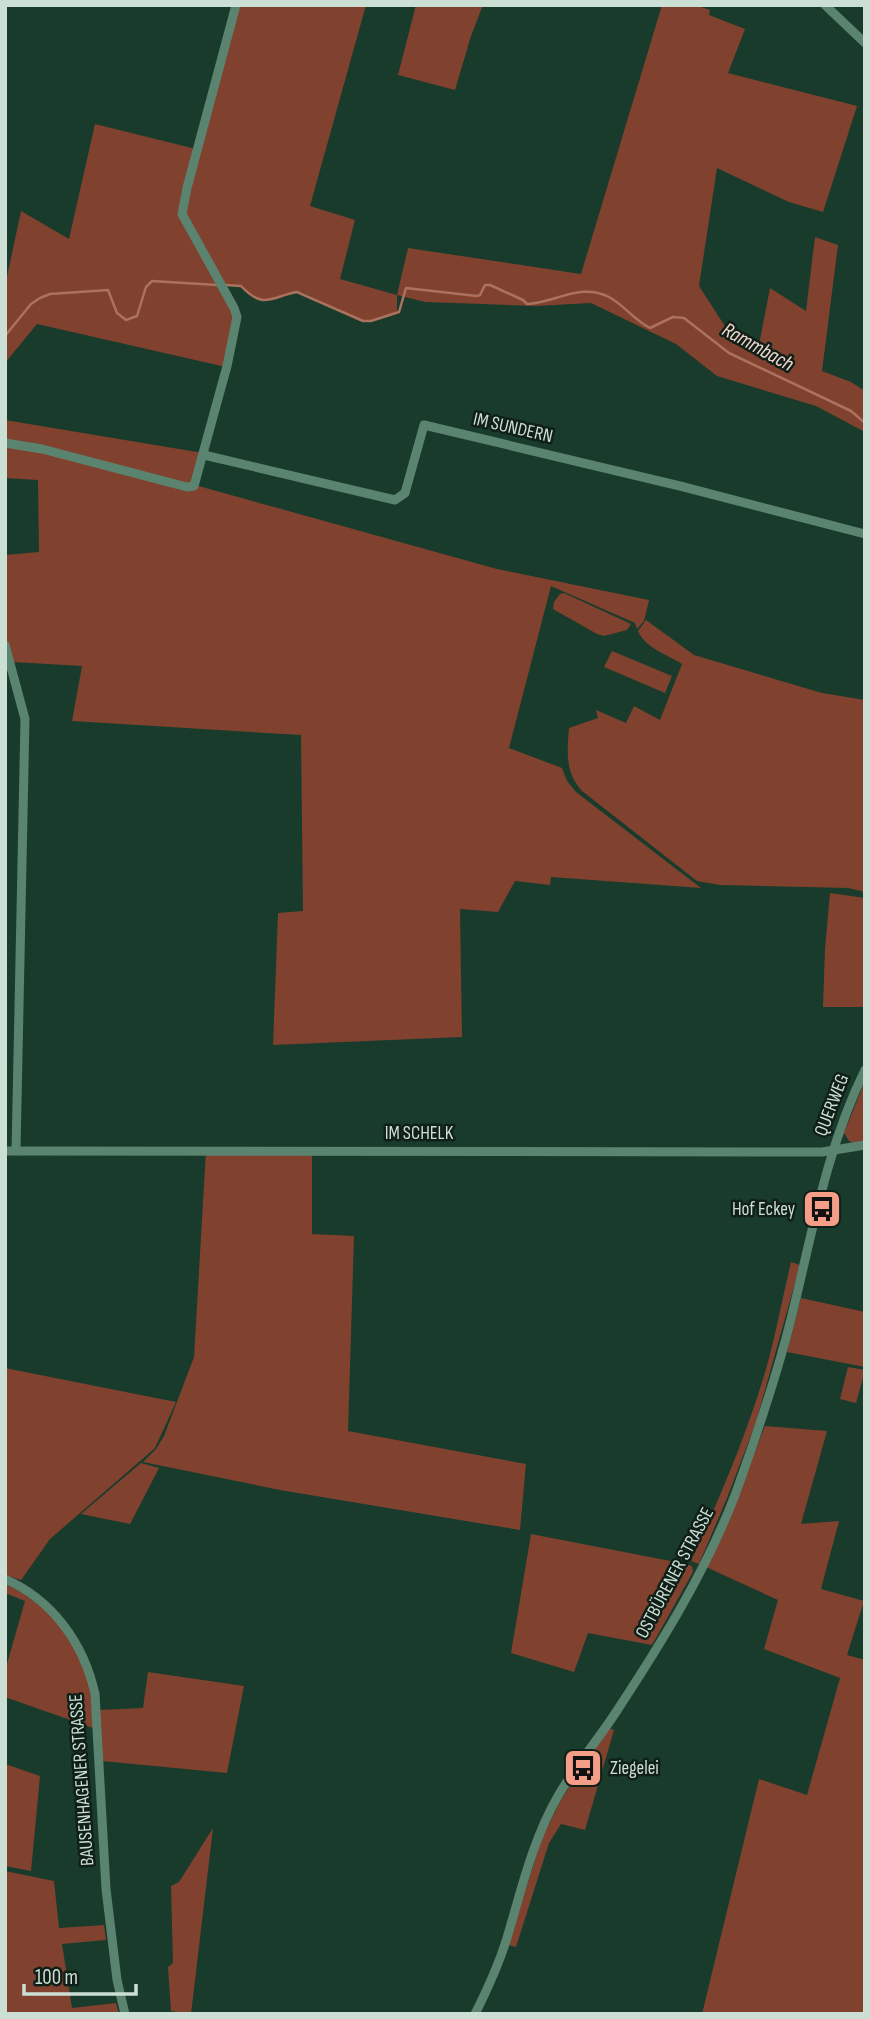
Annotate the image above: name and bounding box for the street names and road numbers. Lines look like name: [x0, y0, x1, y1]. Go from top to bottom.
street label: IM SUNDERN: [471, 408, 555, 448]
street label: QUERWEG: [810, 1071, 854, 1139]
street label: IM SCHELK: [385, 1122, 454, 1145]
street label: OSTBÜRENER STRASSE: [631, 1504, 719, 1642]
street label: BAUSENHAGENER STRASSE: [65, 1693, 99, 1867]

